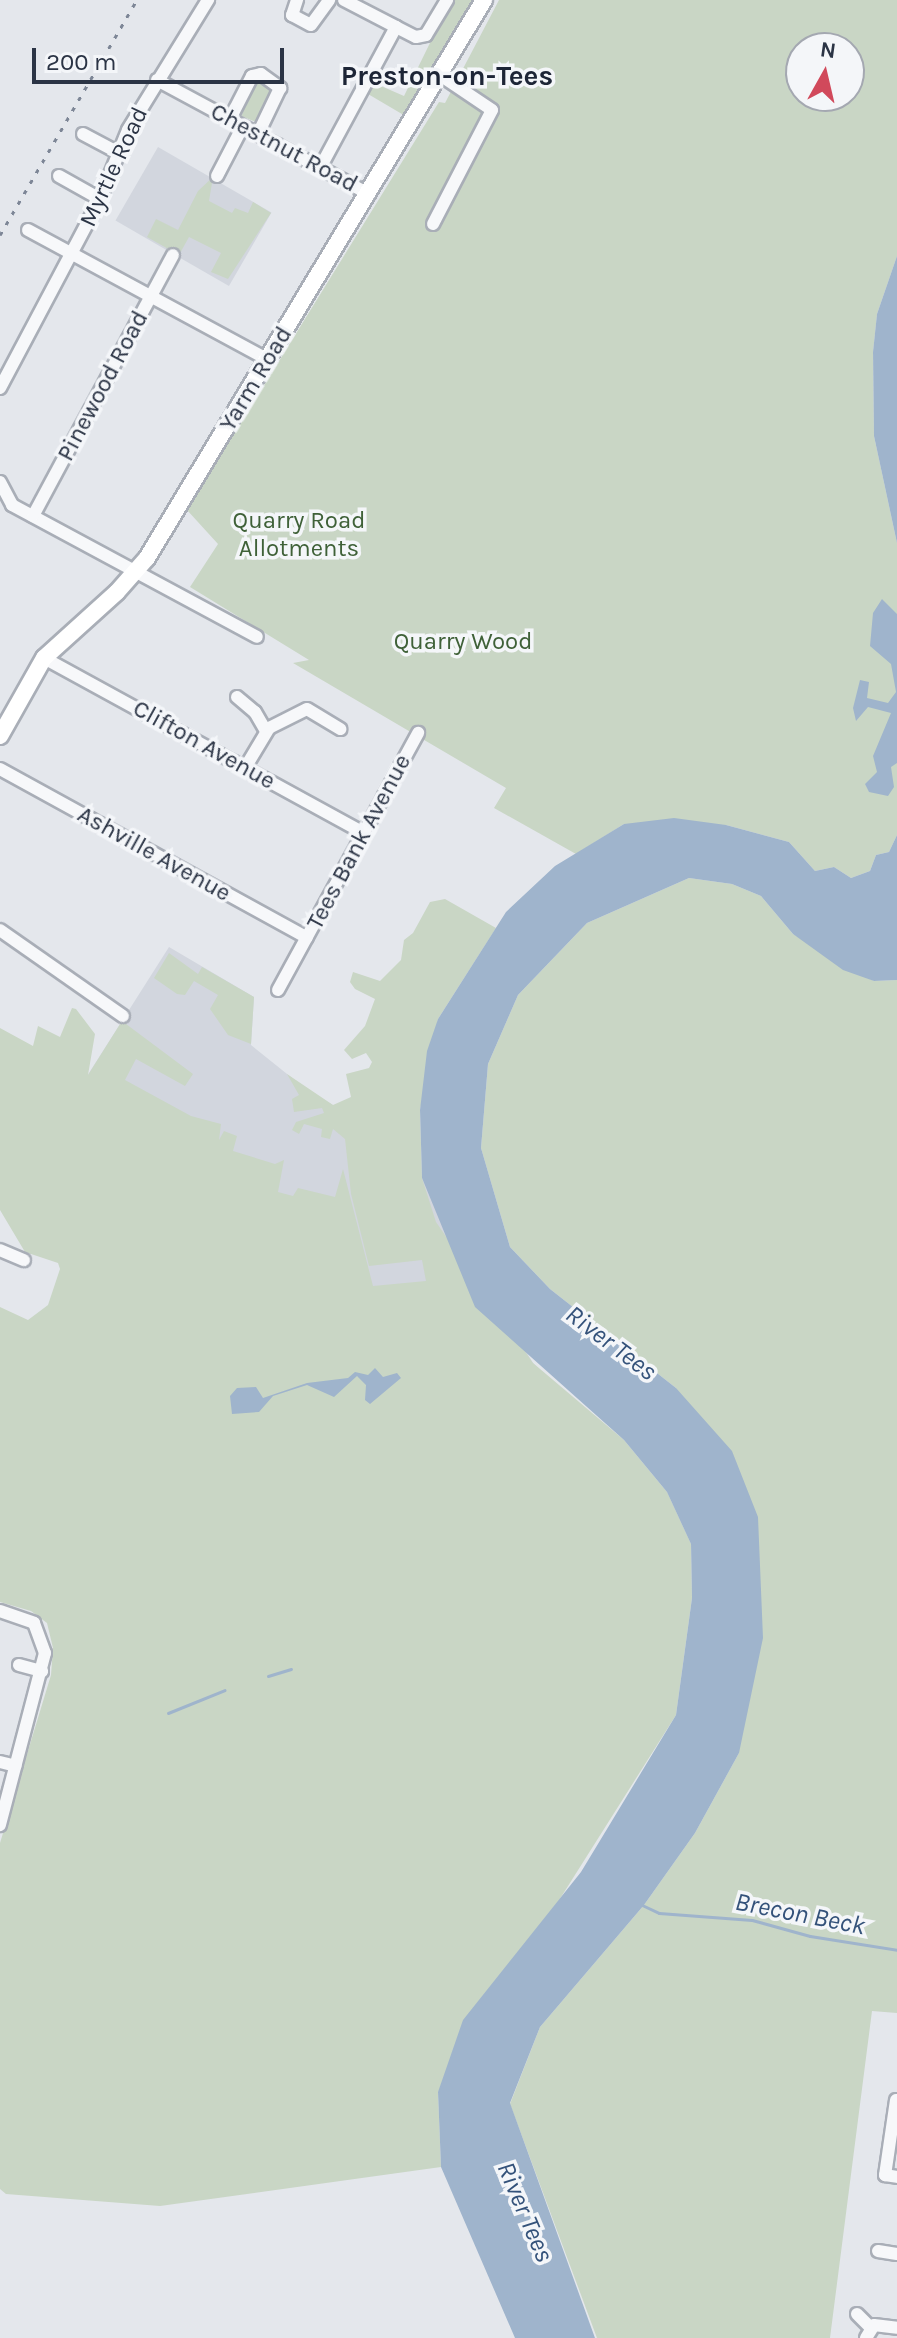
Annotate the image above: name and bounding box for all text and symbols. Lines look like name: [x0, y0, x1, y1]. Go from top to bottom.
scale bar: [36, 32, 288, 82]
north arrow: [785, 32, 865, 112]
text: N: [818, 36, 838, 64]
text: 200 m: [46, 48, 117, 76]
district label: Preston-on-Tees: [341, 59, 553, 93]
street label: Chestnut Road: [206, 97, 362, 199]
street label: Myrtle Road: [74, 102, 154, 232]
street label: Pinewood Road: [51, 306, 155, 466]
street label: Yarm Road: [214, 321, 298, 437]
park label: Quarry Road Allotments: [233, 507, 365, 563]
park label: Quarry Wood: [394, 628, 532, 656]
street label: Clifton Avenue: [128, 694, 280, 796]
street label: Tees Bank Avenue: [301, 750, 417, 934]
street label: Ashville Avenue: [72, 800, 236, 908]
water label: River Tees: [559, 1299, 663, 1387]
water label: Brecon Beck: [732, 1886, 868, 1942]
water label: River Tees: [490, 2157, 560, 2267]

